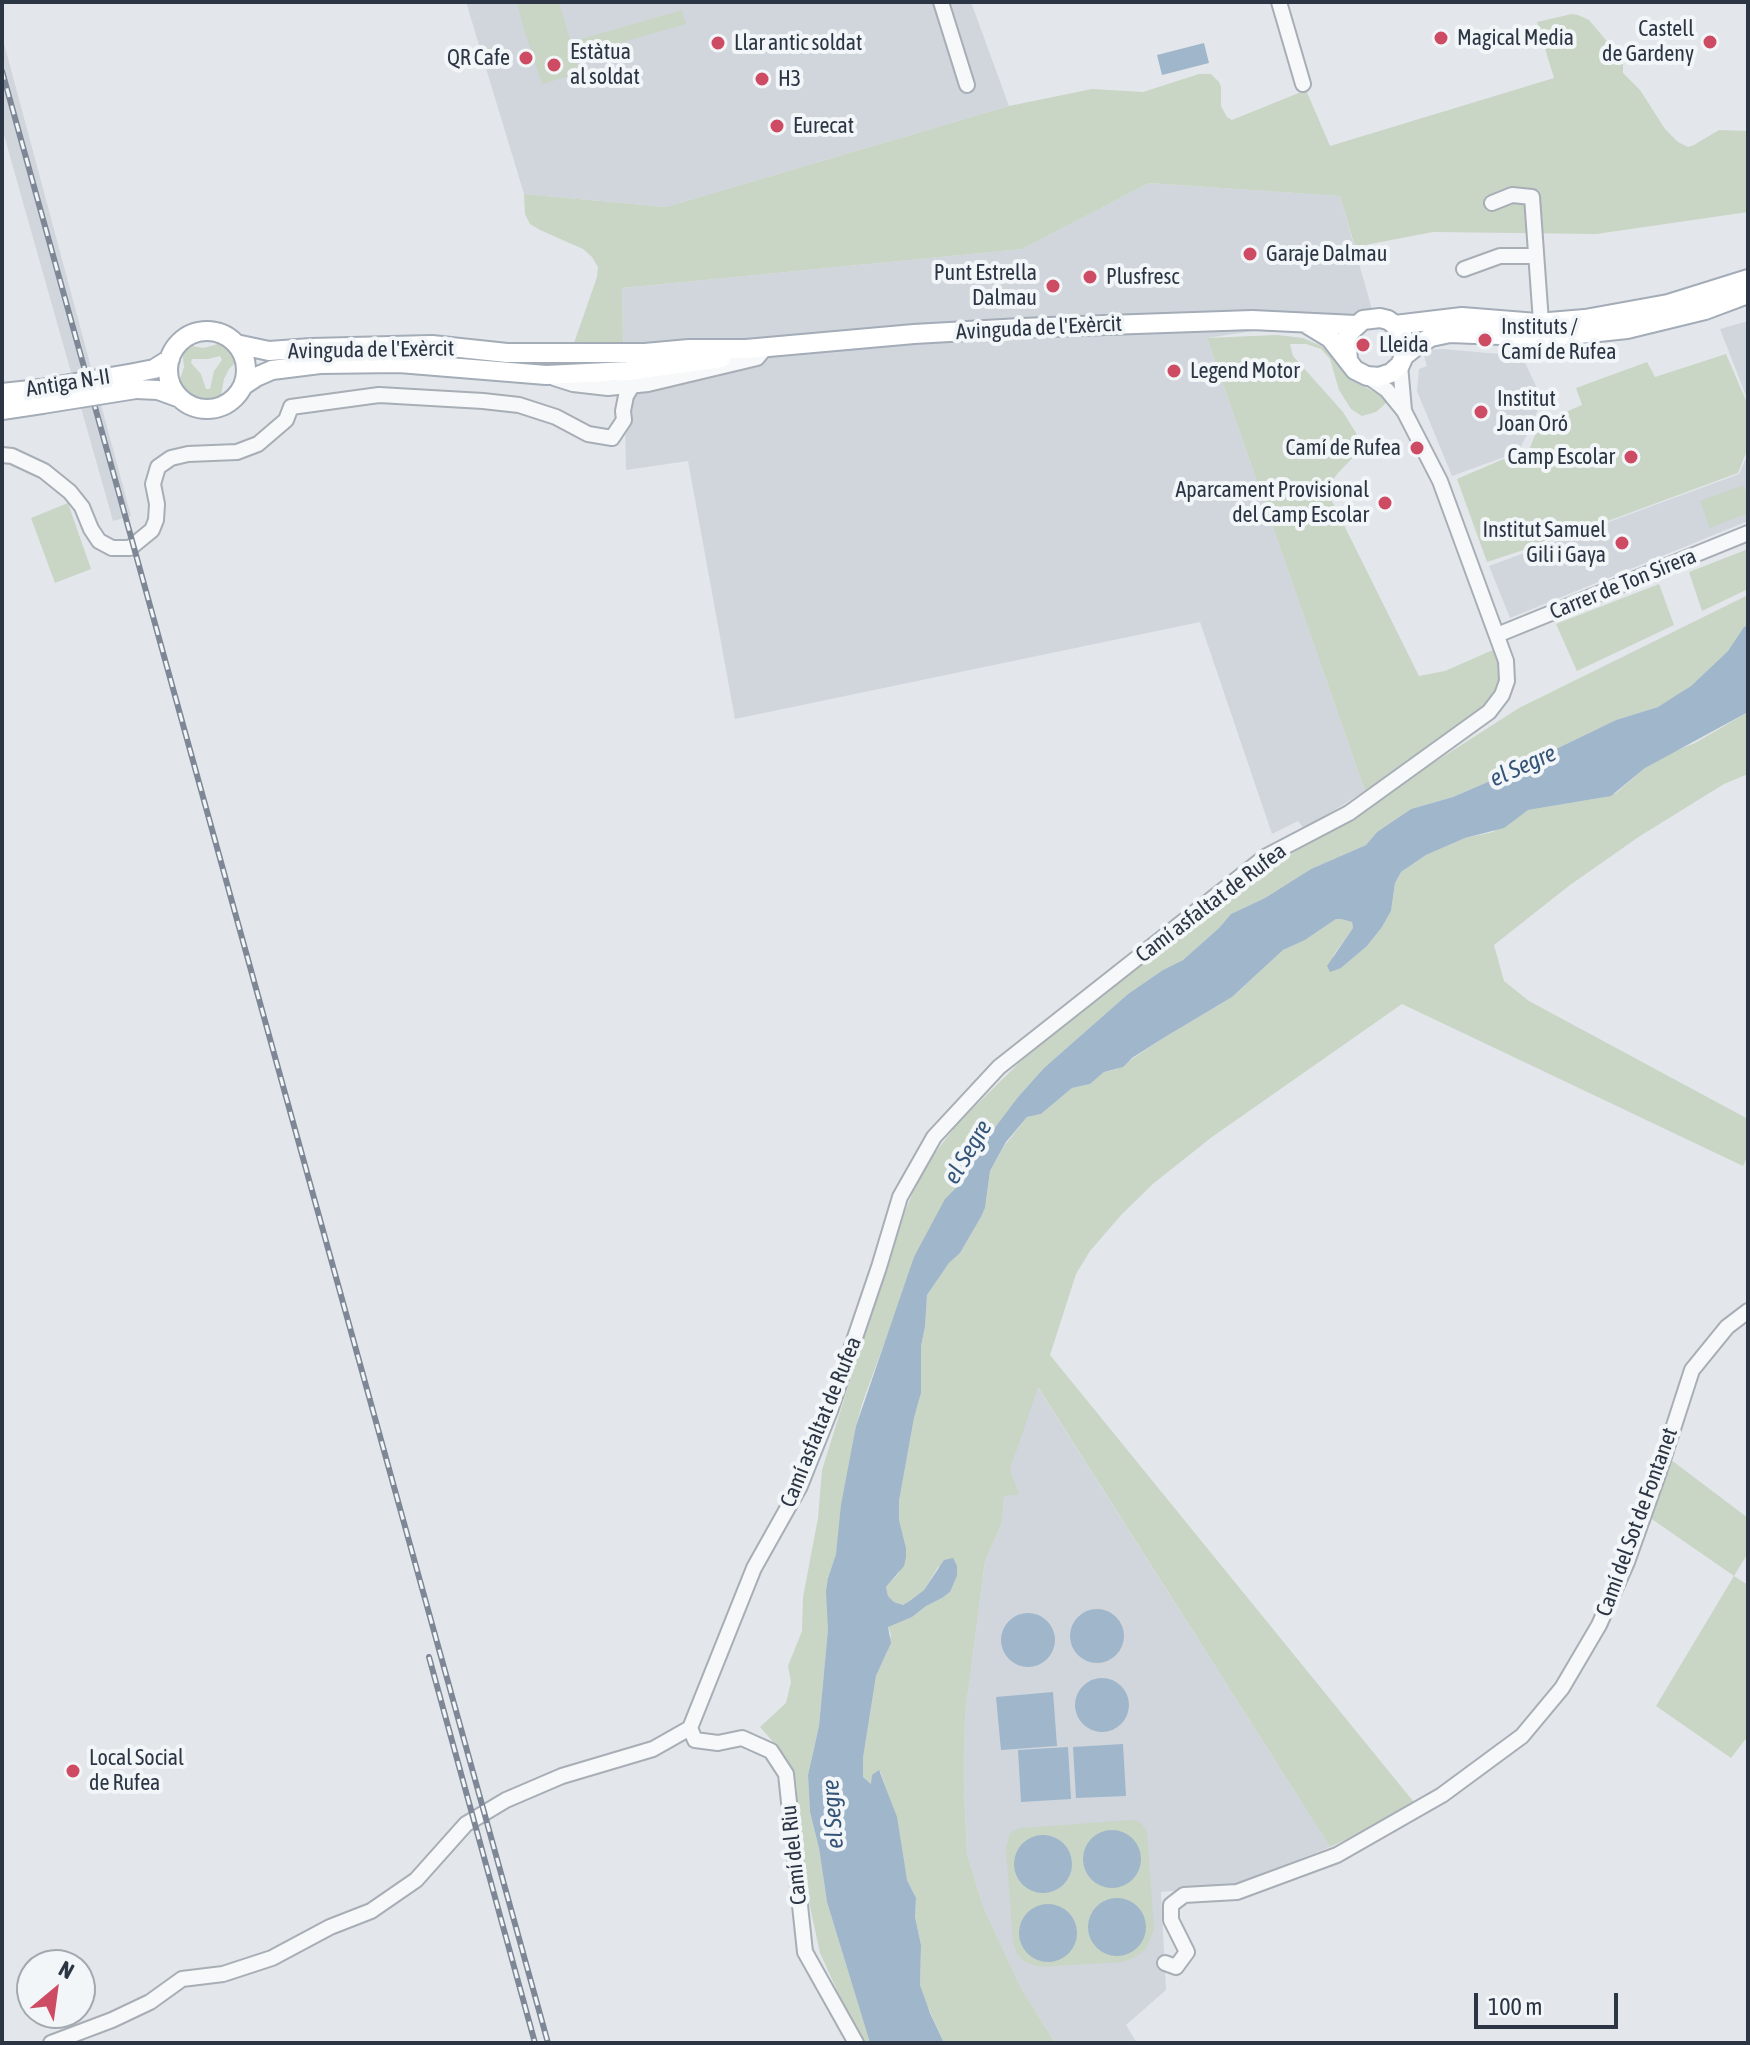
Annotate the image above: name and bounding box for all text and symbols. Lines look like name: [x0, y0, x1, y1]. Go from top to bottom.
place label: Castell de Gardeny: [1602, 16, 1694, 68]
place label: Magical Media: [1457, 25, 1574, 51]
marker: Magical Media: [1432, 29, 1450, 47]
place label: Llar antic soldat: [734, 30, 862, 56]
marker: Castell de Gardeny: [1701, 33, 1719, 51]
marker: Llar antic soldat: [709, 34, 727, 52]
place label: Estàtua al soldat: [570, 39, 640, 90]
place label: QR Cafe: [447, 45, 510, 71]
marker: QR Cafe: [517, 49, 535, 67]
marker: Estàtua al soldat: [545, 56, 563, 74]
place label: H3: [778, 66, 801, 92]
marker: H3: [753, 70, 771, 88]
place label: Eurecat: [793, 113, 854, 139]
marker: Eurecat: [768, 117, 786, 135]
place label: Garaje Dalmau: [1266, 241, 1387, 267]
marker: Garaje Dalmau: [1241, 245, 1259, 263]
place label: Punt Estrella Dalmau: [934, 260, 1037, 312]
place label: Plusfresc: [1106, 264, 1179, 290]
marker: Plusfresc: [1081, 268, 1099, 286]
marker: Punt Estrella Dalmau: [1044, 277, 1062, 295]
street label: Avinguda de l'Exèrcit: [955, 310, 1123, 346]
place label: Instituts / Camí de Rufea: [1501, 314, 1616, 366]
marker: Instituts / Camí de Rufea: [1476, 331, 1494, 349]
place label: Lleida: [1379, 332, 1429, 358]
street label: Avinguda de l'Exèrcit: [288, 335, 454, 365]
marker: Lleida: [1354, 336, 1372, 354]
place label: Legend Motor: [1190, 358, 1300, 384]
marker: Legend Motor: [1165, 362, 1183, 380]
street label: Antiga N-II: [24, 363, 112, 403]
place label: Institut Joan Oró: [1497, 386, 1568, 438]
marker: Institut Joan Oró: [1472, 403, 1490, 421]
place label: Camí de Rufea: [1286, 435, 1401, 461]
marker: Camí de Rufea: [1408, 439, 1426, 457]
place label: Camp Escolar: [1507, 444, 1615, 470]
marker: Camp Escolar: [1622, 448, 1640, 466]
place label: Aparcament Provisional del Camp Escolar: [1175, 477, 1369, 528]
marker: Aparcament Provisional del Camp Escolar: [1376, 494, 1394, 512]
place label: Institut Samuel Gili i Gaya: [1482, 517, 1606, 568]
marker: Institut Samuel Gili i Gaya: [1613, 534, 1631, 552]
street label: Carrer de Ton Sirera: [1546, 543, 1700, 625]
water label: el Segre: [1485, 739, 1561, 793]
street label: Camí asfaltat de Rufea: [1131, 838, 1291, 968]
water label: el Segre: [938, 1115, 998, 1189]
street label: Camí asfaltat de Rufea: [775, 1333, 867, 1511]
street label: Camí del Sot de Fontanet: [1591, 1424, 1683, 1620]
place label: Local Social de Rufea: [89, 1745, 184, 1796]
marker: Local Social de Rufea: [64, 1762, 82, 1780]
water label: el Segre: [816, 1778, 850, 1850]
street label: Camí del Riu: [776, 1804, 812, 1906]
north arrow: [16, 1949, 96, 2029]
text: N: [55, 1955, 79, 1984]
scale bar: [1478, 1977, 1622, 2027]
text: 100 m: [1488, 1993, 1542, 2020]

